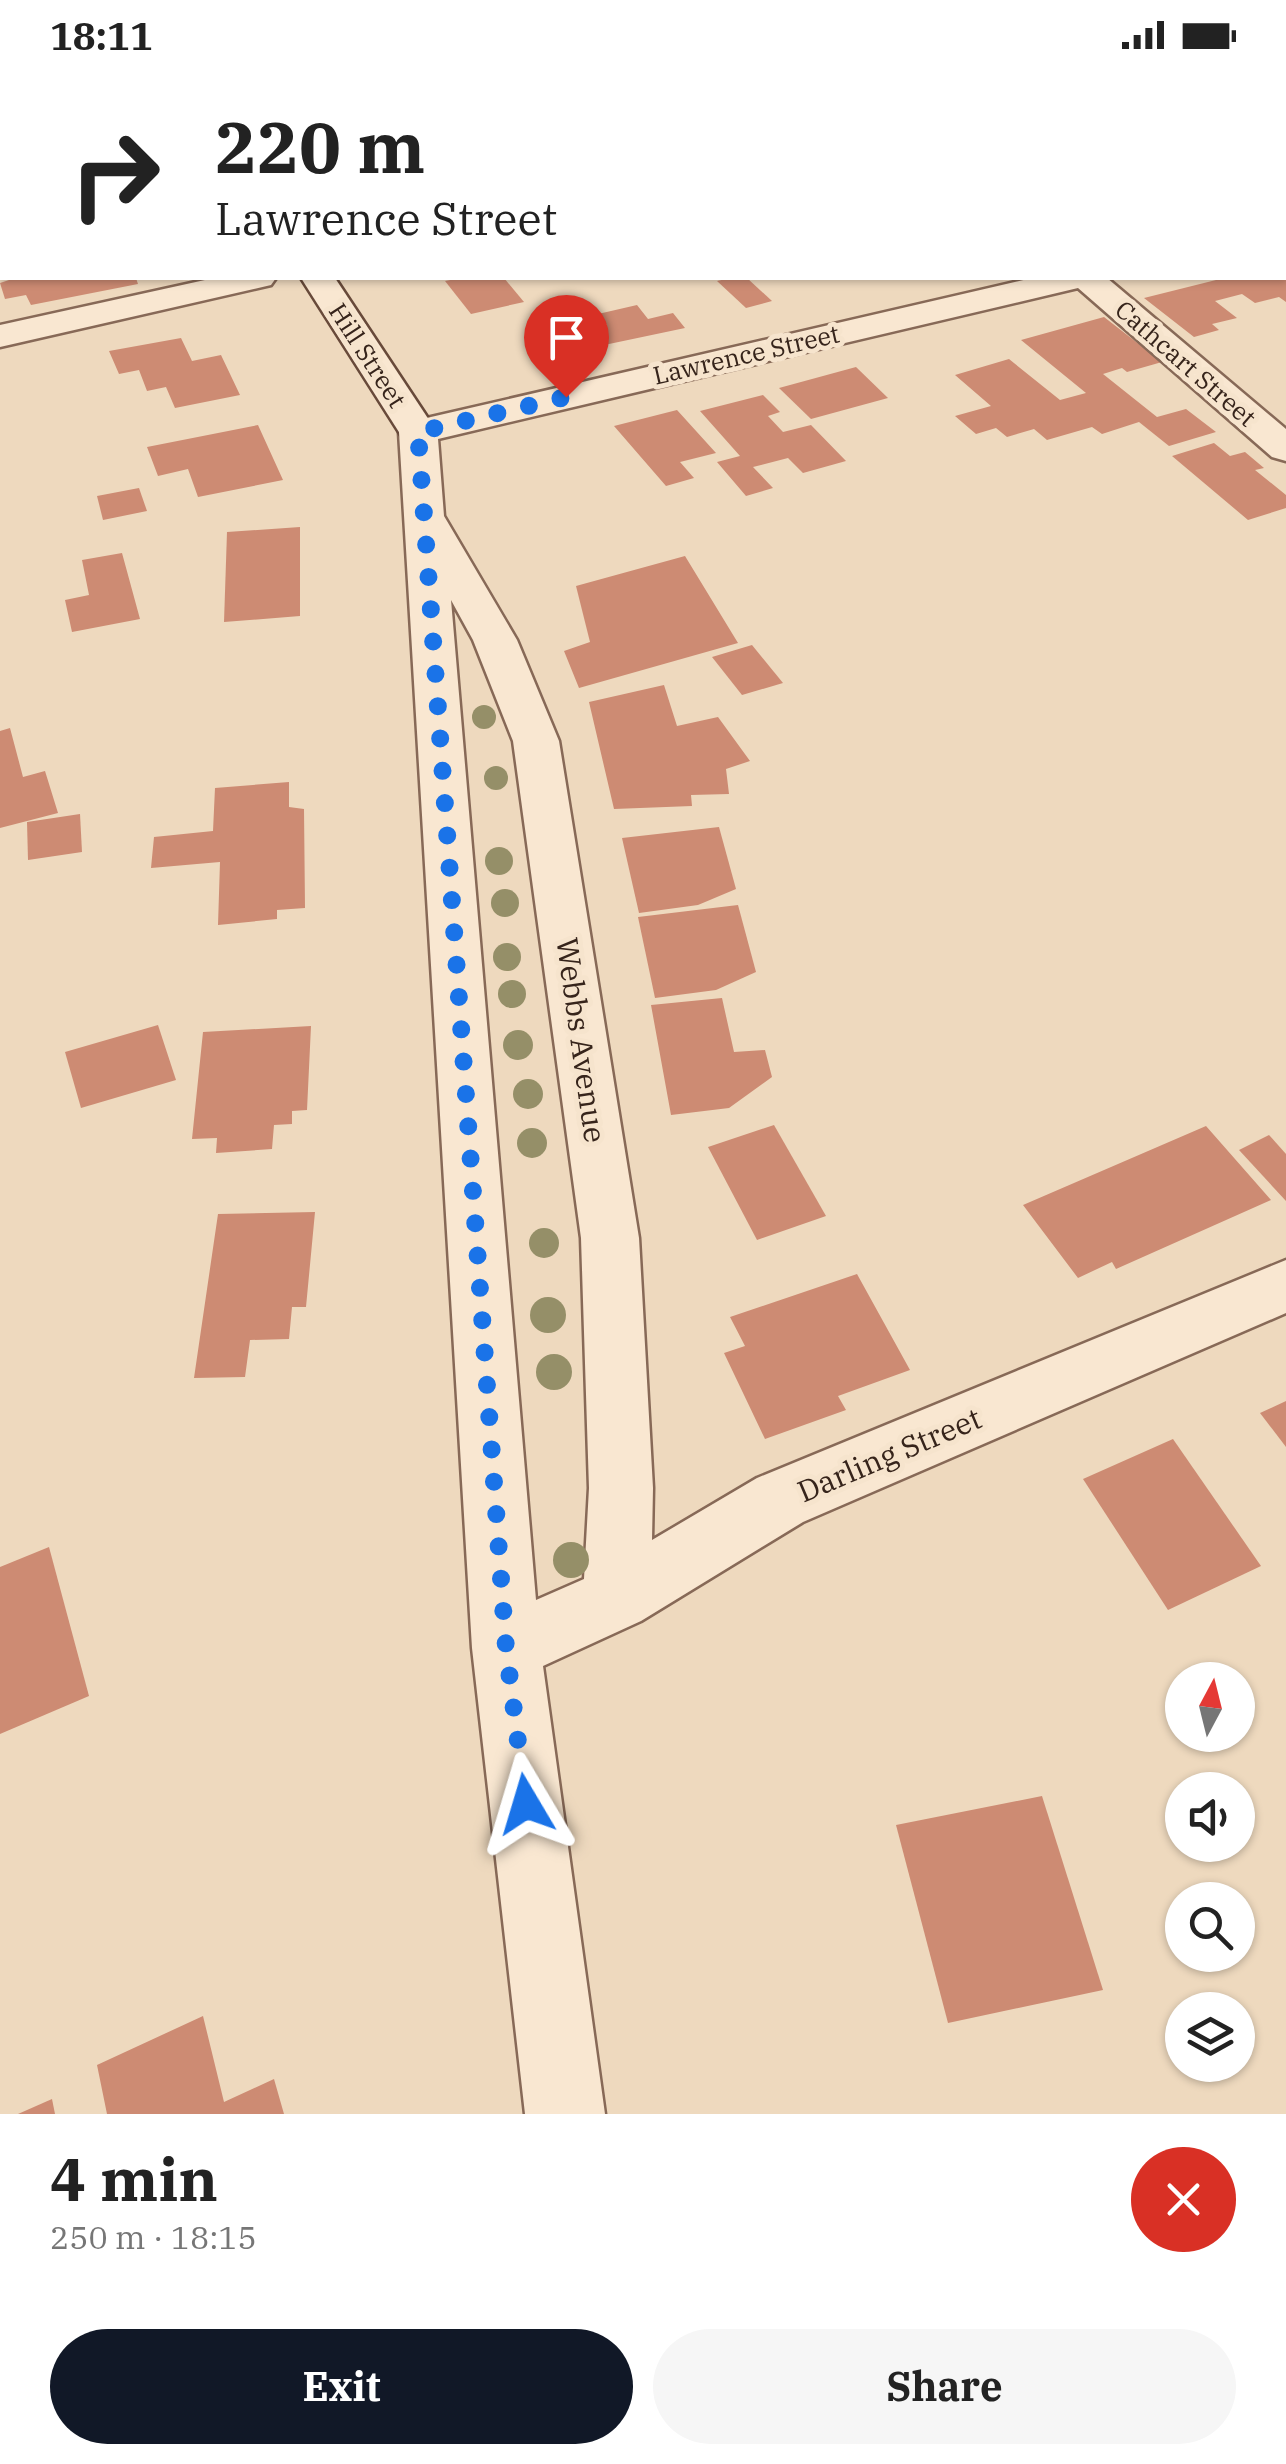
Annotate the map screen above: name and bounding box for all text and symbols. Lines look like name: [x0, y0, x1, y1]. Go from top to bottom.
text: 18:11: [50, 11, 153, 60]
text: 220 m: [215, 101, 425, 192]
icon: right: [50, 110, 180, 240]
text: Lawrence Street: [215, 189, 557, 247]
street label: Cathcart Street: [1109, 293, 1264, 433]
pin: [524, 295, 609, 398]
street label: Hill Street: [322, 296, 414, 414]
icon: arrive: [539, 310, 594, 365]
street label: Lawrence Street: [650, 316, 843, 391]
street label: Webbs Avenue: [548, 935, 616, 1145]
street label: Darling Street: [791, 1398, 987, 1510]
north arrow: [1165, 1662, 1255, 1752]
map controls: [1165, 1662, 1255, 2082]
position arrow: [474, 1752, 578, 1856]
button: sound: [1165, 1772, 1255, 1862]
button: search: [1165, 1882, 1255, 1972]
button: layers: [1165, 1992, 1255, 2082]
text: 4 min: [50, 2139, 218, 2218]
button: close: [1131, 2147, 1236, 2252]
text: 250 m · 18:15: [50, 2216, 257, 2258]
button: Exit: [50, 2329, 633, 2444]
button: Share: [653, 2329, 1236, 2444]

